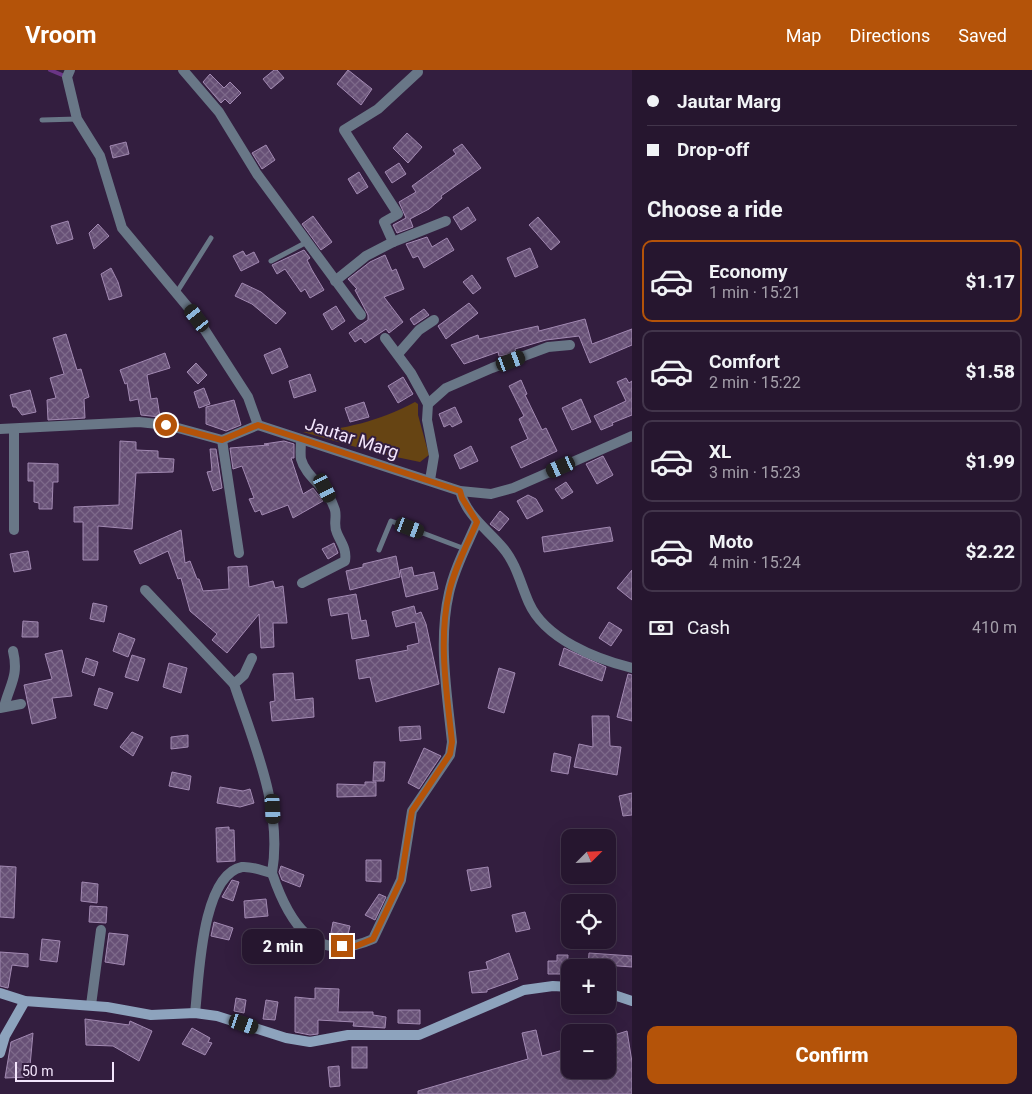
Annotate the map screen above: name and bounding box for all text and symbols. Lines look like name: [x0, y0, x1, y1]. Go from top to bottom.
text: Vroom: [25, 21, 97, 49]
text: Map: [786, 25, 821, 46]
text: Directions: [849, 25, 930, 46]
text: Saved: [958, 25, 1007, 46]
text: Jautar Marg: [677, 90, 781, 113]
text: Drop-off: [677, 138, 749, 161]
text: Choose a ride: [647, 197, 783, 222]
icon: car: [649, 259, 694, 304]
text: Economy: [709, 260, 788, 283]
text: $1.17: [966, 270, 1015, 293]
text: 1 min · 15:21: [709, 283, 801, 302]
car: [181, 302, 212, 334]
car: [494, 349, 527, 373]
icon: car: [649, 349, 694, 394]
text: Comfort: [709, 350, 780, 373]
text: $1.58: [966, 360, 1015, 383]
text: 2 min · 15:22: [709, 373, 801, 392]
street label: Jautar Marg: [303, 412, 402, 463]
route start: [155, 414, 177, 436]
icon: car: [649, 439, 694, 484]
text: XL: [709, 440, 731, 463]
text: $1.99: [966, 450, 1015, 473]
car: [544, 454, 577, 480]
text: 3 min · 15:23: [709, 463, 801, 482]
car: [311, 471, 338, 505]
car: [393, 516, 426, 540]
icon: car: [649, 529, 694, 574]
text: Moto: [709, 530, 753, 553]
text: $2.22: [966, 540, 1015, 563]
text: 4 min · 15:24: [709, 553, 801, 572]
icon: cash: [647, 614, 675, 642]
text: Cash: [687, 616, 730, 639]
text: 410 m: [972, 618, 1017, 637]
car: [264, 794, 281, 824]
north arrow: [561, 829, 616, 884]
map controls: [561, 829, 616, 1079]
button: locate: [561, 894, 616, 949]
callout: 2 min: [242, 928, 324, 964]
route end: [331, 935, 353, 957]
text: 2 min: [263, 937, 303, 956]
button: +: [561, 959, 616, 1014]
car: [227, 1012, 260, 1036]
button: −: [561, 1024, 616, 1079]
button: Confirm: [647, 1026, 1017, 1084]
scale bar: [15, 1059, 114, 1082]
text: 50 m: [22, 1063, 54, 1079]

